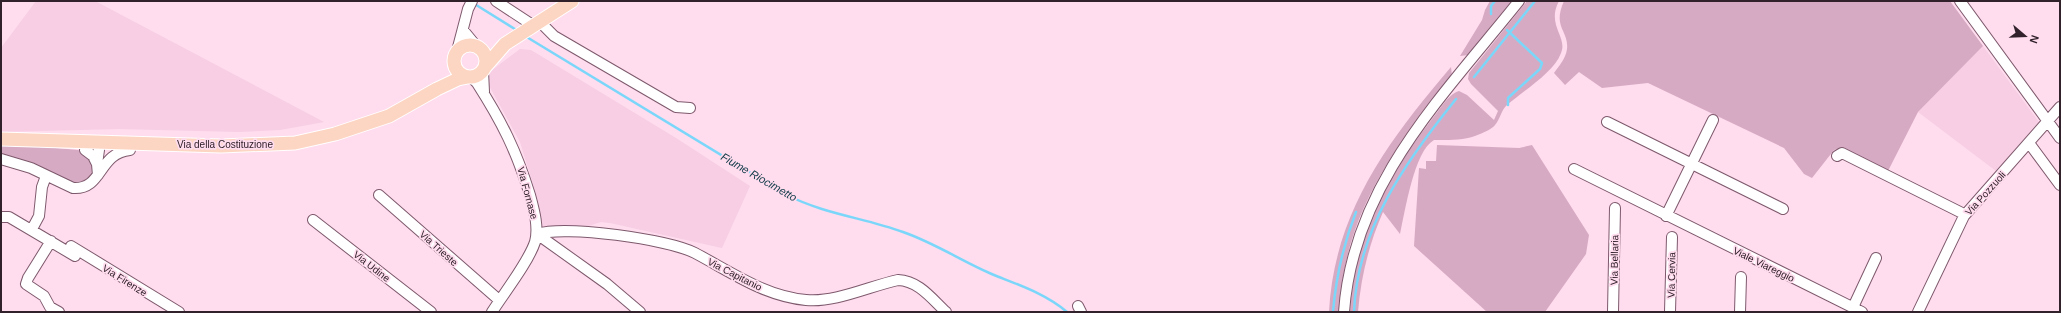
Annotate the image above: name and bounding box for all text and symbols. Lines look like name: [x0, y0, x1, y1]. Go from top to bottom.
north arrow: [2005, 16, 2045, 56]
text: N: [2027, 34, 2041, 45]
street label: Via della Costituzione: [177, 139, 273, 150]
water label: Fiume Riocimetto: [719, 150, 799, 204]
street label: Via Fornase: [515, 166, 540, 221]
street label: Via Pozzuoli: [1963, 169, 2008, 217]
street label: Via Trieste: [417, 229, 460, 268]
street label: Via Bellaria: [1609, 234, 1620, 285]
street label: Viale Viareggio: [1731, 245, 1797, 284]
street label: Via Udine: [351, 249, 392, 284]
street label: Via Cervia: [1666, 252, 1677, 298]
street label: Via Capitanio: [706, 256, 764, 293]
street label: Via Firenze: [100, 262, 149, 299]

